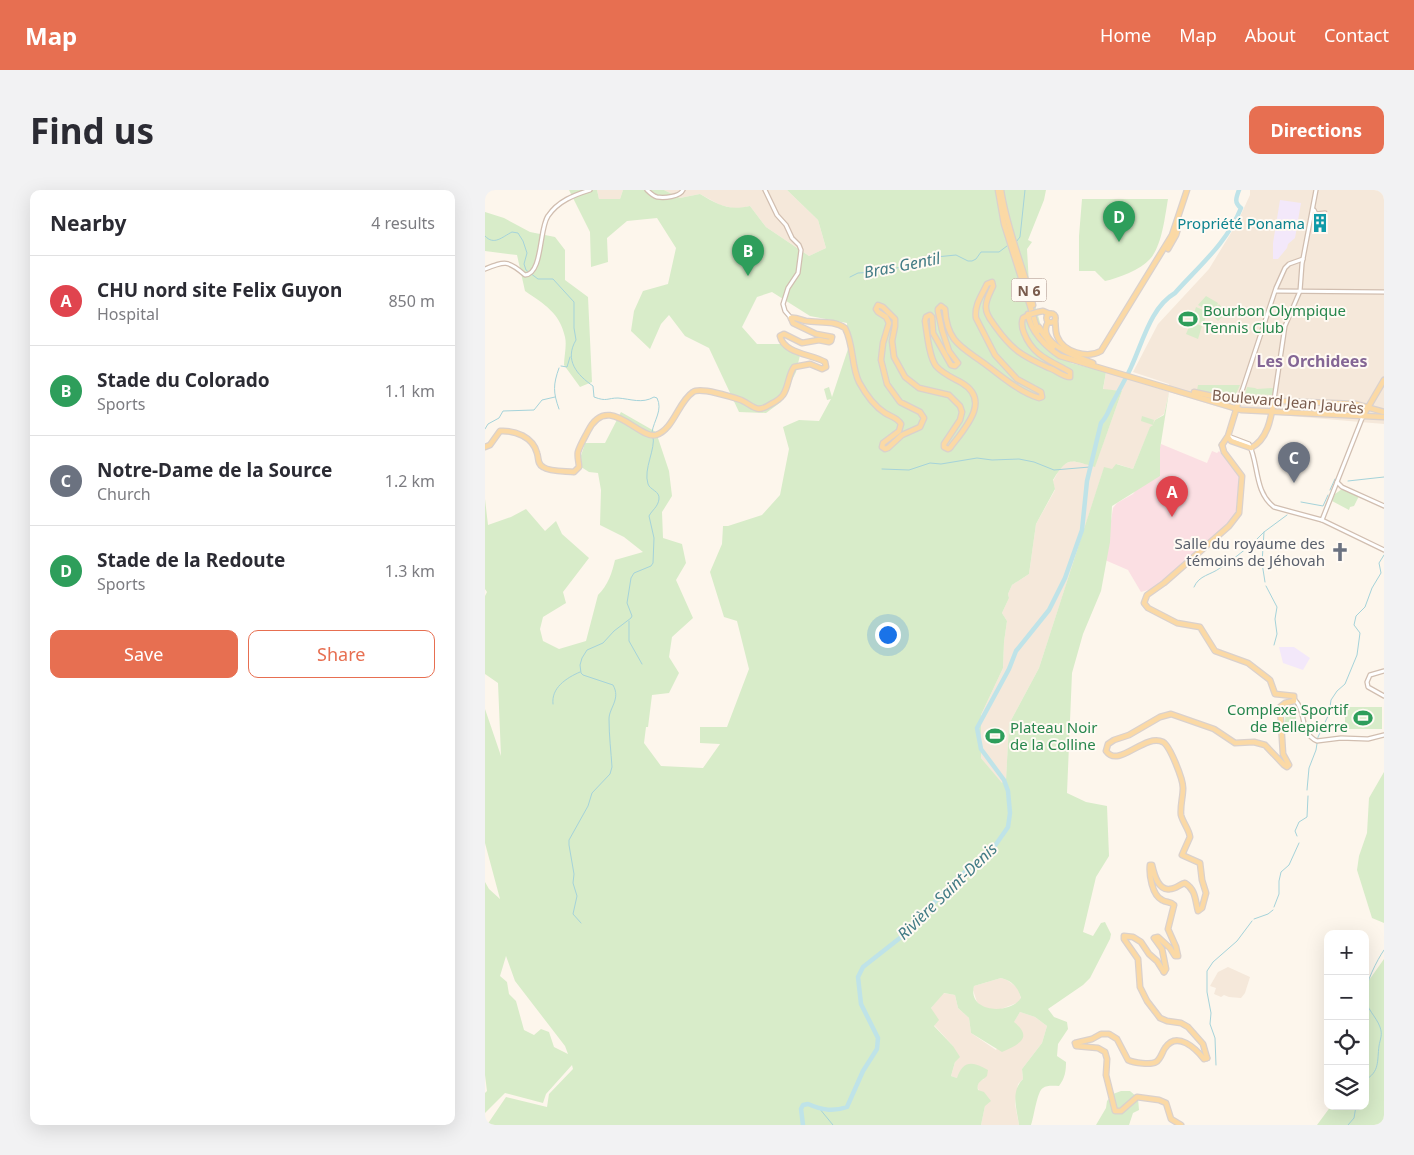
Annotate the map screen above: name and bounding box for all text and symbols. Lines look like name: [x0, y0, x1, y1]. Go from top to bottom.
text: Map: [25, 19, 77, 52]
text: Home: [1100, 23, 1151, 47]
text: Map: [1179, 23, 1217, 47]
text: About: [1245, 23, 1296, 47]
text: Contact: [1324, 23, 1389, 47]
button: Directions: [1249, 106, 1384, 154]
text: Find us: [30, 107, 154, 154]
pin: D: [1103, 201, 1135, 242]
text: Nearby: [50, 209, 126, 237]
text: 4 results: [371, 212, 435, 234]
building icon: Propriété Ponama: [1309, 212, 1331, 234]
place label: Propriété Ponama: [1177, 213, 1305, 233]
pin: B: [732, 235, 764, 276]
water label: Bras Gentil: [862, 247, 943, 283]
text: CHU nord site Felix Guyon: [97, 277, 342, 303]
road number: N 6: [1011, 278, 1047, 302]
text: A: [60, 290, 72, 312]
text: 850 m: [388, 290, 435, 312]
place label: Bourbon Olympique Tennis Club: [1203, 300, 1346, 337]
text: Hospital: [97, 303, 159, 325]
sports icon: Bourbon Olympique Tennis Club: [1177, 308, 1199, 330]
district label: Les Orchidees: [1257, 350, 1367, 372]
text: Stade du Colorado: [97, 367, 270, 393]
text: B: [61, 380, 71, 402]
text: 1.1 km: [385, 380, 435, 402]
street label: Boulevard Jean Jaurès: [1211, 384, 1365, 418]
text: Sports: [97, 393, 145, 415]
pin: C: [1278, 442, 1310, 483]
text: Notre-Dame de la Source: [97, 457, 332, 483]
text: C: [61, 470, 71, 492]
text: 1.2 km: [385, 470, 435, 492]
pin: A: [1156, 476, 1188, 517]
text: Church: [97, 483, 151, 505]
place label: Salle du royaume des témoins de Jéhovah: [1175, 533, 1325, 570]
church icon: Salle du royaume des témoins de Jéhovah: [1329, 541, 1351, 563]
text: Stade de la Redoute: [97, 547, 285, 573]
text: D: [60, 560, 72, 582]
text: 1.3 km: [385, 560, 435, 582]
text: Sports: [97, 573, 145, 595]
your location: [875, 622, 901, 648]
button: Save: [50, 630, 238, 678]
button: Share: [248, 630, 435, 678]
place label: Complexe Sportif de Bellepierre: [1227, 699, 1349, 736]
sports icon: Complexe Sportif de Bellepierre: [1352, 707, 1374, 729]
place label: Plateau Noir de la Colline: [1010, 717, 1097, 754]
sports icon: Plateau Noir de la Colline: [984, 725, 1006, 747]
water label: Rivière Saint-Denis: [892, 838, 1002, 944]
map controls: [1324, 930, 1369, 1110]
button: +: [1324, 930, 1369, 975]
button: −: [1324, 975, 1369, 1020]
button: locate: [1324, 1020, 1369, 1065]
button: layers: [1324, 1065, 1369, 1110]

